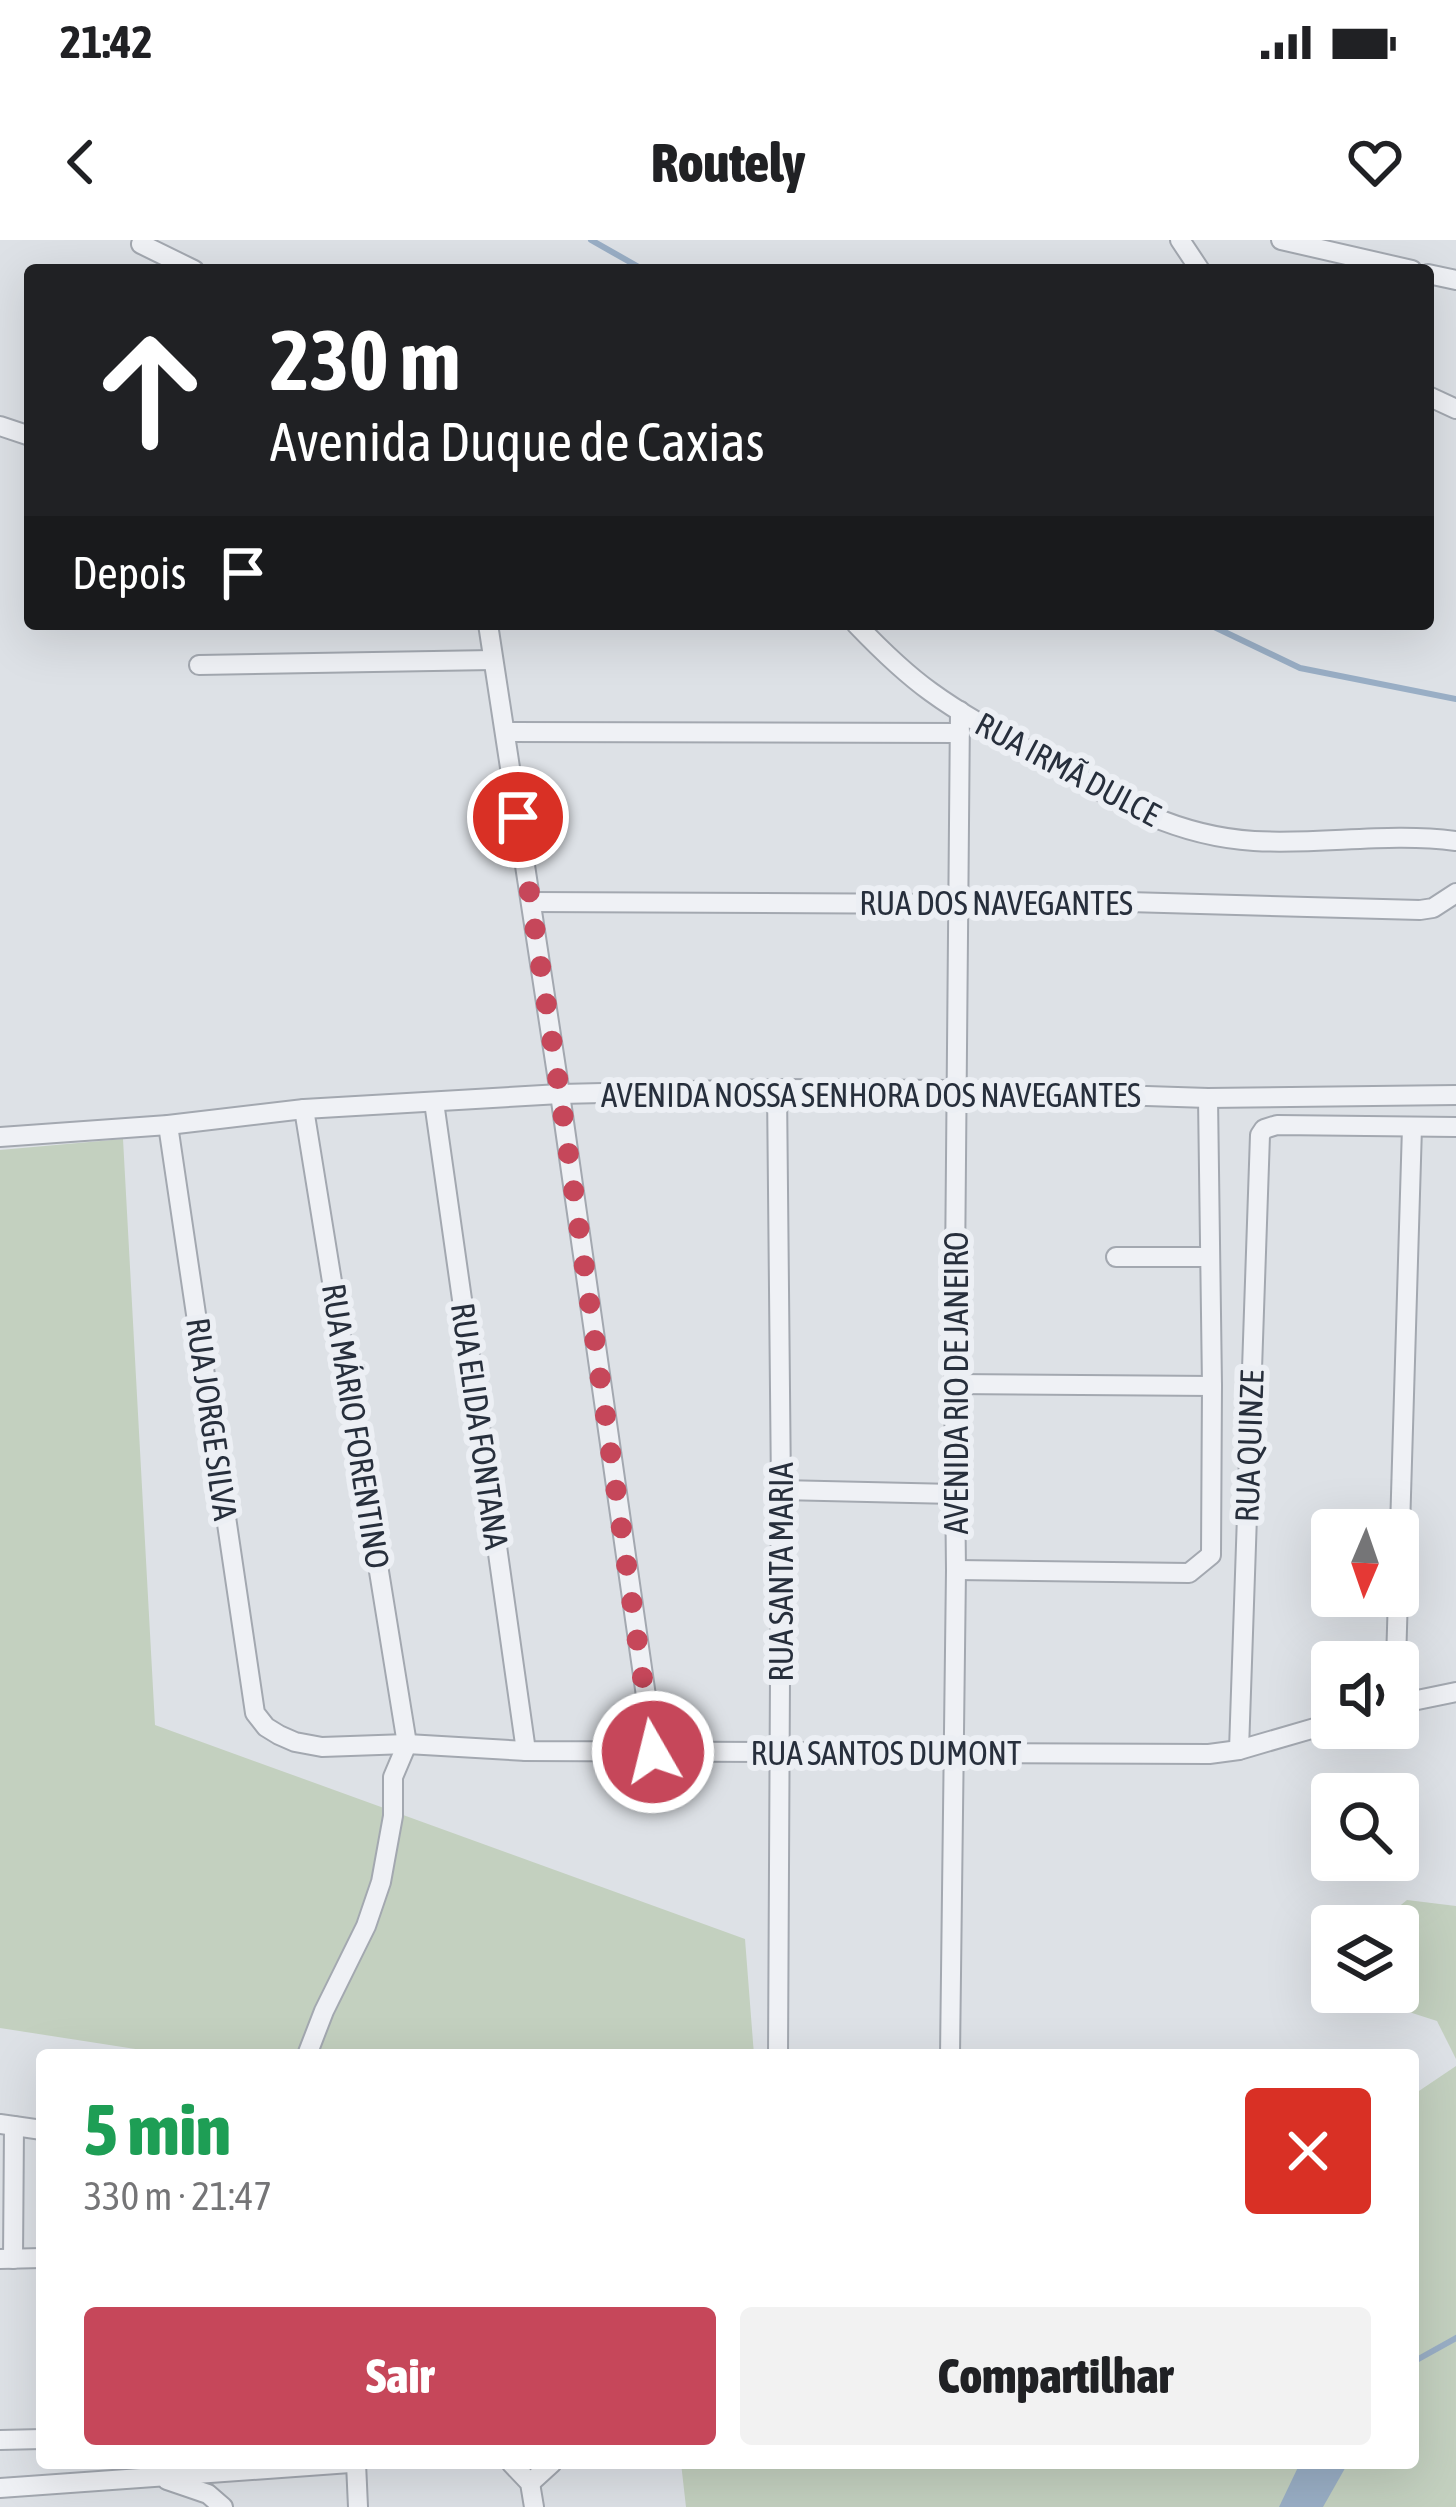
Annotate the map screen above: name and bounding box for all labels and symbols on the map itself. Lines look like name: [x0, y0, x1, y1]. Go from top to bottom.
street label: RUA IRMÃ DULCE: [969, 704, 1167, 834]
pin: [467, 766, 569, 868]
street label: RUA DOS NAVEGANTES: [859, 884, 1133, 922]
street label: AVENIDA NOSSA SENHORA DOS NAVEGANTES: [601, 1076, 1141, 1114]
street label: AVENIDA RIO DE JANEIRO: [937, 1232, 975, 1534]
street label: RUA MÁRIO FORENTINO: [315, 1281, 397, 1571]
street label: RUA ELIDA FONTANA: [444, 1301, 516, 1552]
street label: RUA JORGE SILVA: [179, 1316, 245, 1523]
street label: RUA QUINZE: [1227, 1369, 1271, 1523]
street label: RUA SANTA MARIA: [762, 1461, 800, 1682]
north arrow: [1311, 1509, 1419, 1617]
position arrow: [590, 1689, 716, 1815]
street label: RUA SANTOS DUMONT: [751, 1734, 1022, 1772]

